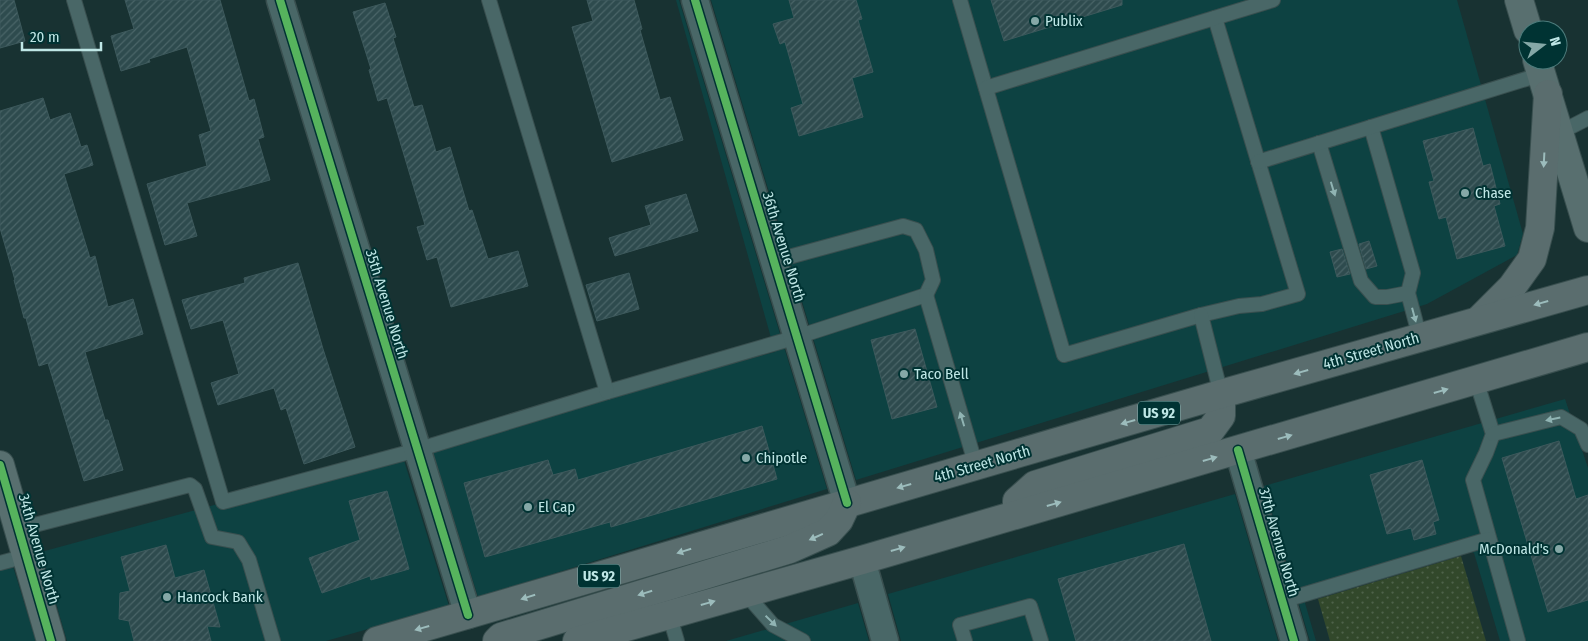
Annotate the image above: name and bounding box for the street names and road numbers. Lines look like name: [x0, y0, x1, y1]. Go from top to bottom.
street label: 36th Avenue North: [759, 190, 809, 304]
street label: 35th Avenue North: [362, 247, 412, 361]
street label: 4th Street North: [1321, 329, 1421, 373]
road number: US 92: [1138, 402, 1180, 424]
street label: 4th Street North: [932, 442, 1032, 486]
street label: 37th Avenue North: [1255, 485, 1303, 599]
street label: 34th Avenue North: [15, 492, 63, 606]
road number: US 92: [578, 564, 620, 588]

